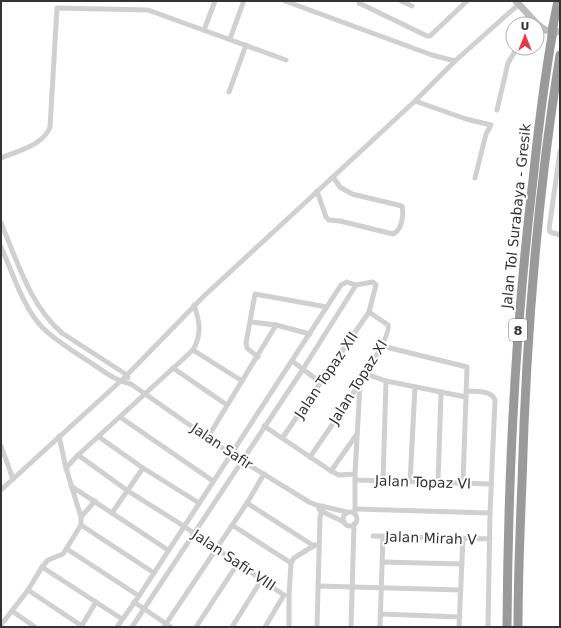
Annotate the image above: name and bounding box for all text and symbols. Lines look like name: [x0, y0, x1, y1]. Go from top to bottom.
north arrow: [505, 16, 545, 56]
text: U: [521, 20, 529, 33]
street label: Jalan Tol Surabaya - Gresik: [498, 122, 534, 310]
road number: 8: [509, 319, 527, 341]
street label: Jalan Topaz XII: [291, 329, 361, 421]
street label: Jalan Topaz XI: [325, 337, 391, 427]
street label: Jalan Safir: [187, 419, 256, 472]
street label: Jalan Topaz VI: [374, 472, 471, 492]
street label: Jalan Safir VIII: [189, 526, 279, 594]
street label: Jalan Mirah V: [384, 528, 478, 548]

